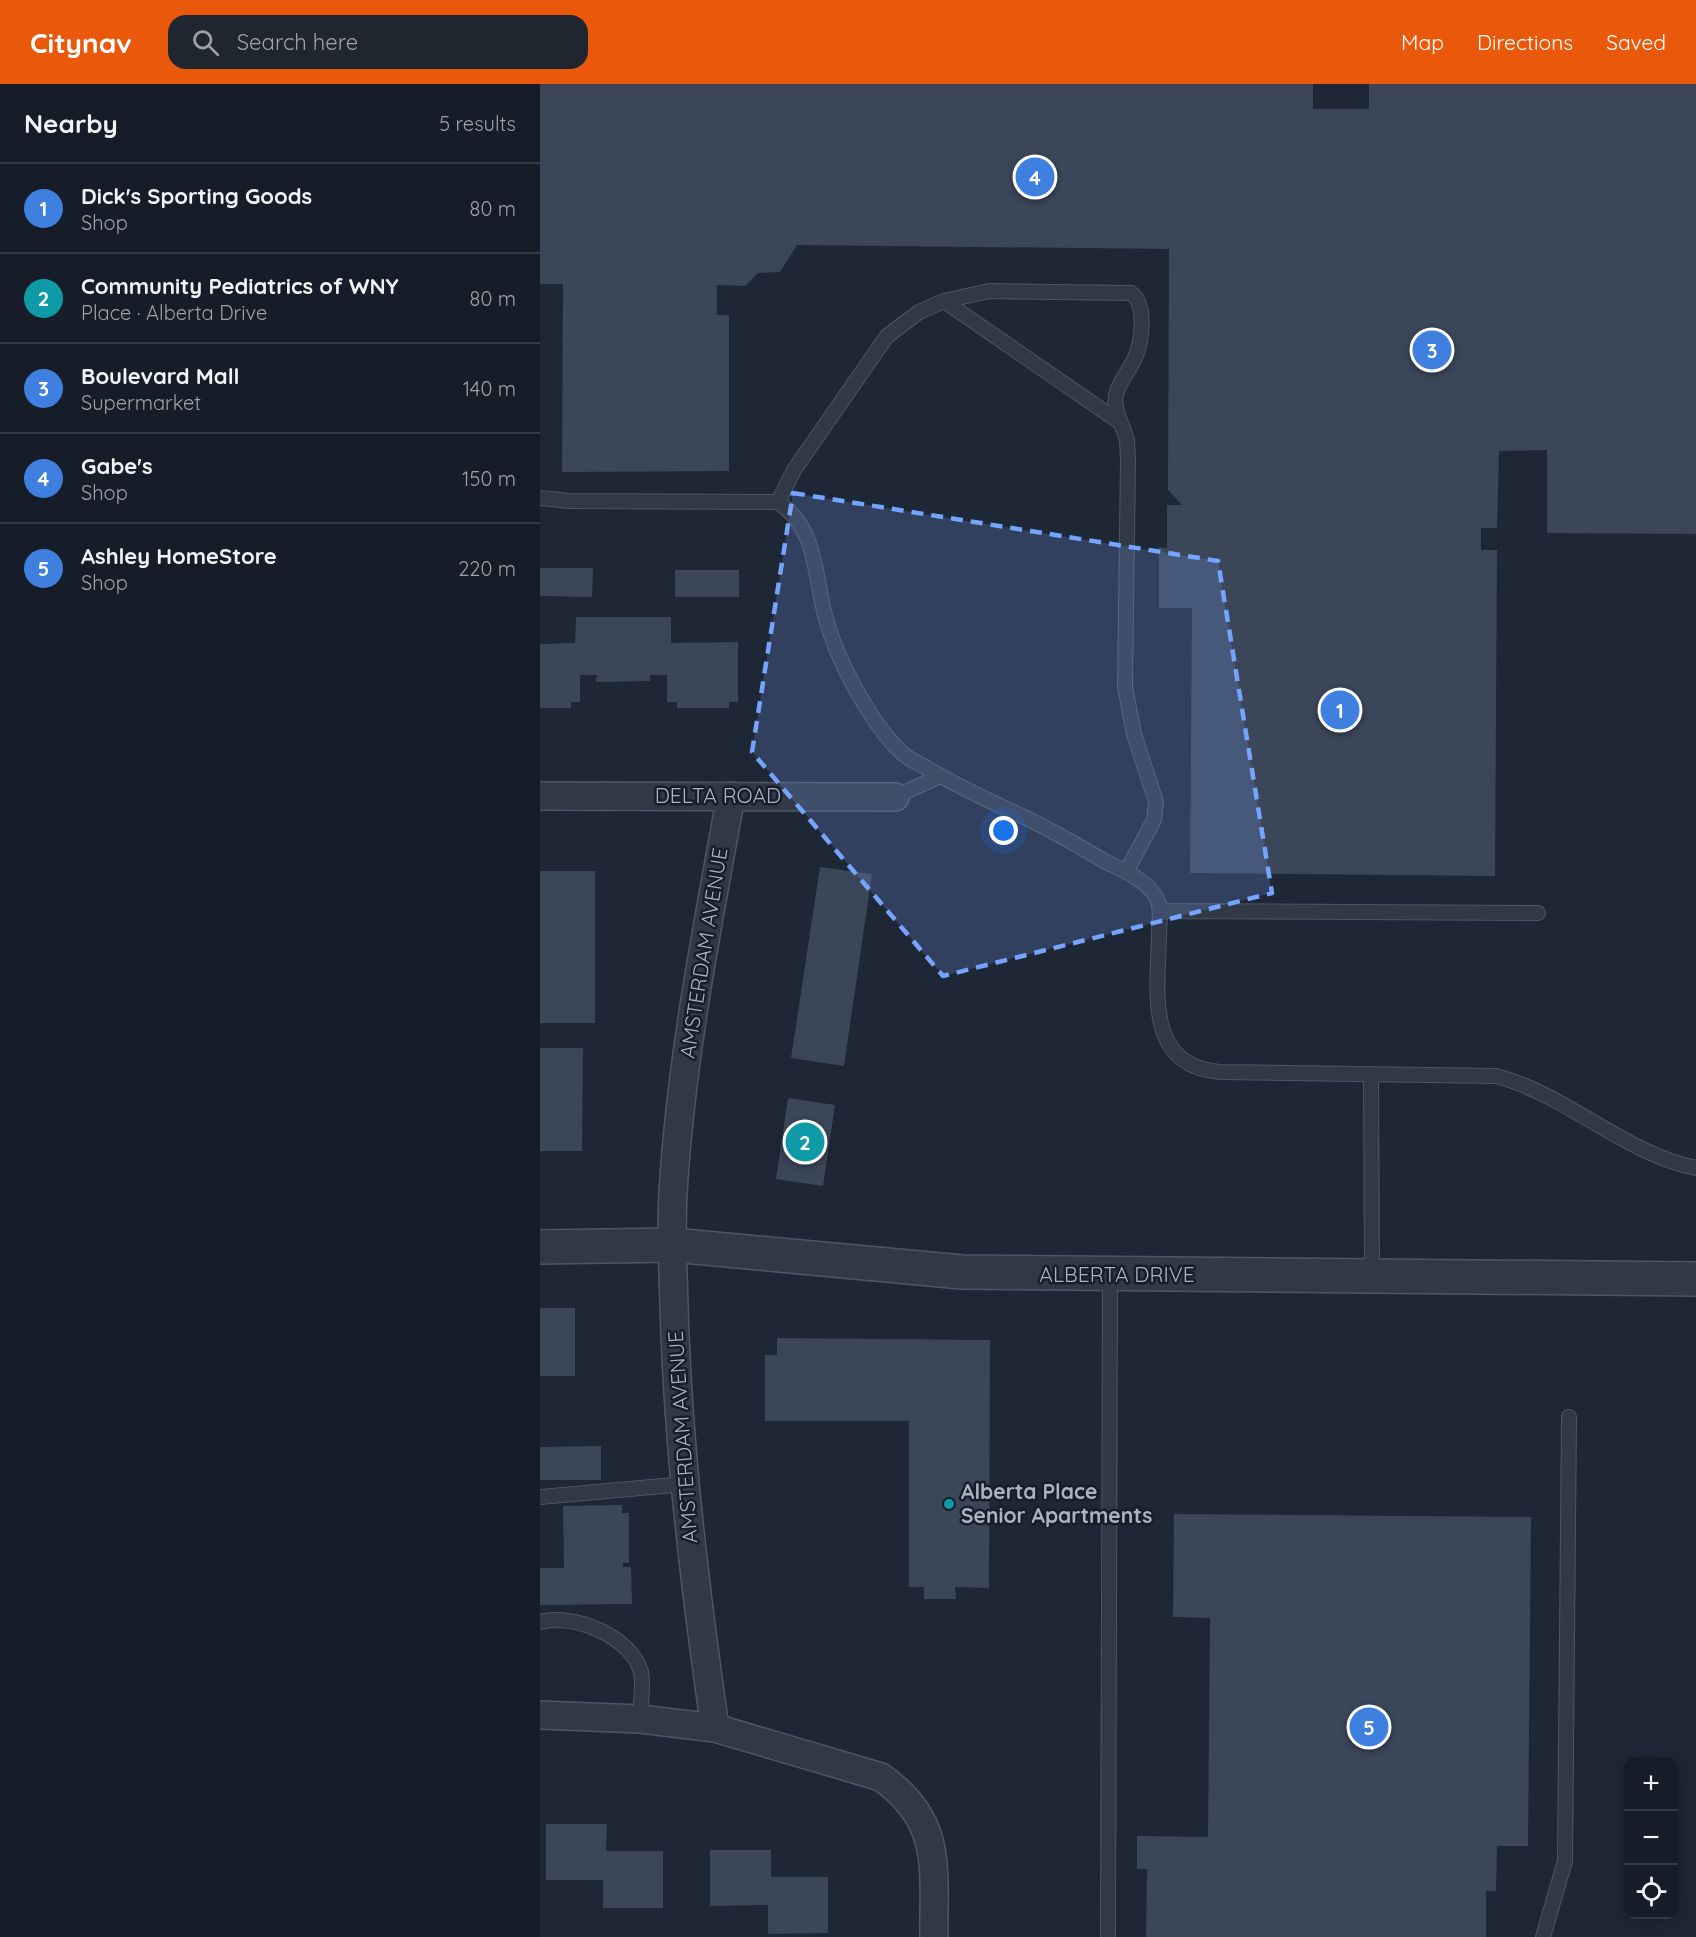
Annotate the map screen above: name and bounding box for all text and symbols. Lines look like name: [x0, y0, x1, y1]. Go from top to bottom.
search box: [168, 15, 588, 69]
text: Citynav: [30, 25, 132, 60]
icon: search: [189, 26, 222, 59]
text: Search here: [237, 28, 358, 56]
text: Map: [1401, 29, 1444, 55]
text: Directions: [1477, 29, 1573, 55]
text: Saved: [1606, 29, 1666, 55]
text: Nearby: [24, 107, 118, 140]
text: 5 results: [439, 111, 516, 136]
pin: 4: [1016, 154, 1054, 200]
text: Dick's Sporting Goods: [81, 182, 312, 210]
text: 1: [40, 196, 47, 221]
text: 80 m: [470, 196, 516, 221]
text: Shop: [81, 210, 128, 235]
text: Community Pediatrics of WNY: [81, 272, 399, 300]
text: 2: [38, 286, 49, 311]
text: 80 m: [470, 286, 516, 311]
text: Place · Alberta Drive: [81, 300, 267, 325]
pin: 3: [1412, 328, 1452, 372]
text: Boulevard Mall: [81, 362, 240, 390]
text: 3: [38, 376, 49, 401]
text: 140 m: [463, 376, 516, 401]
text: Supermarket: [81, 390, 201, 415]
text: Gabe's: [81, 452, 153, 480]
text: 4: [38, 466, 49, 491]
text: 150 m: [462, 466, 516, 491]
text: Shop: [81, 480, 128, 505]
text: Ashley HomeStore: [81, 542, 277, 570]
text: 5: [38, 556, 49, 581]
text: 220 m: [458, 556, 516, 581]
text: Shop: [81, 570, 128, 595]
pin: 1: [1320, 688, 1360, 732]
street label: DELTA ROAD: [655, 782, 781, 808]
your location: [989, 816, 1018, 845]
street label: AMSTERDAM AVENUE: [674, 846, 733, 1060]
pin: 2: [786, 1120, 824, 1164]
street label: ALBERTA DRIVE: [1039, 1261, 1195, 1287]
street label: AMSTERDAM AVENUE: [662, 1330, 702, 1544]
place label: Alberta Place Senior Apartments: [961, 1478, 1152, 1528]
marker: Alberta Place Senior Apartments: [942, 1497, 956, 1511]
pin: 5: [1350, 1704, 1388, 1750]
map controls: [1624, 1757, 1678, 1919]
button: +: [1624, 1757, 1678, 1811]
button: −: [1624, 1811, 1678, 1865]
button: locate: [1624, 1865, 1678, 1919]

